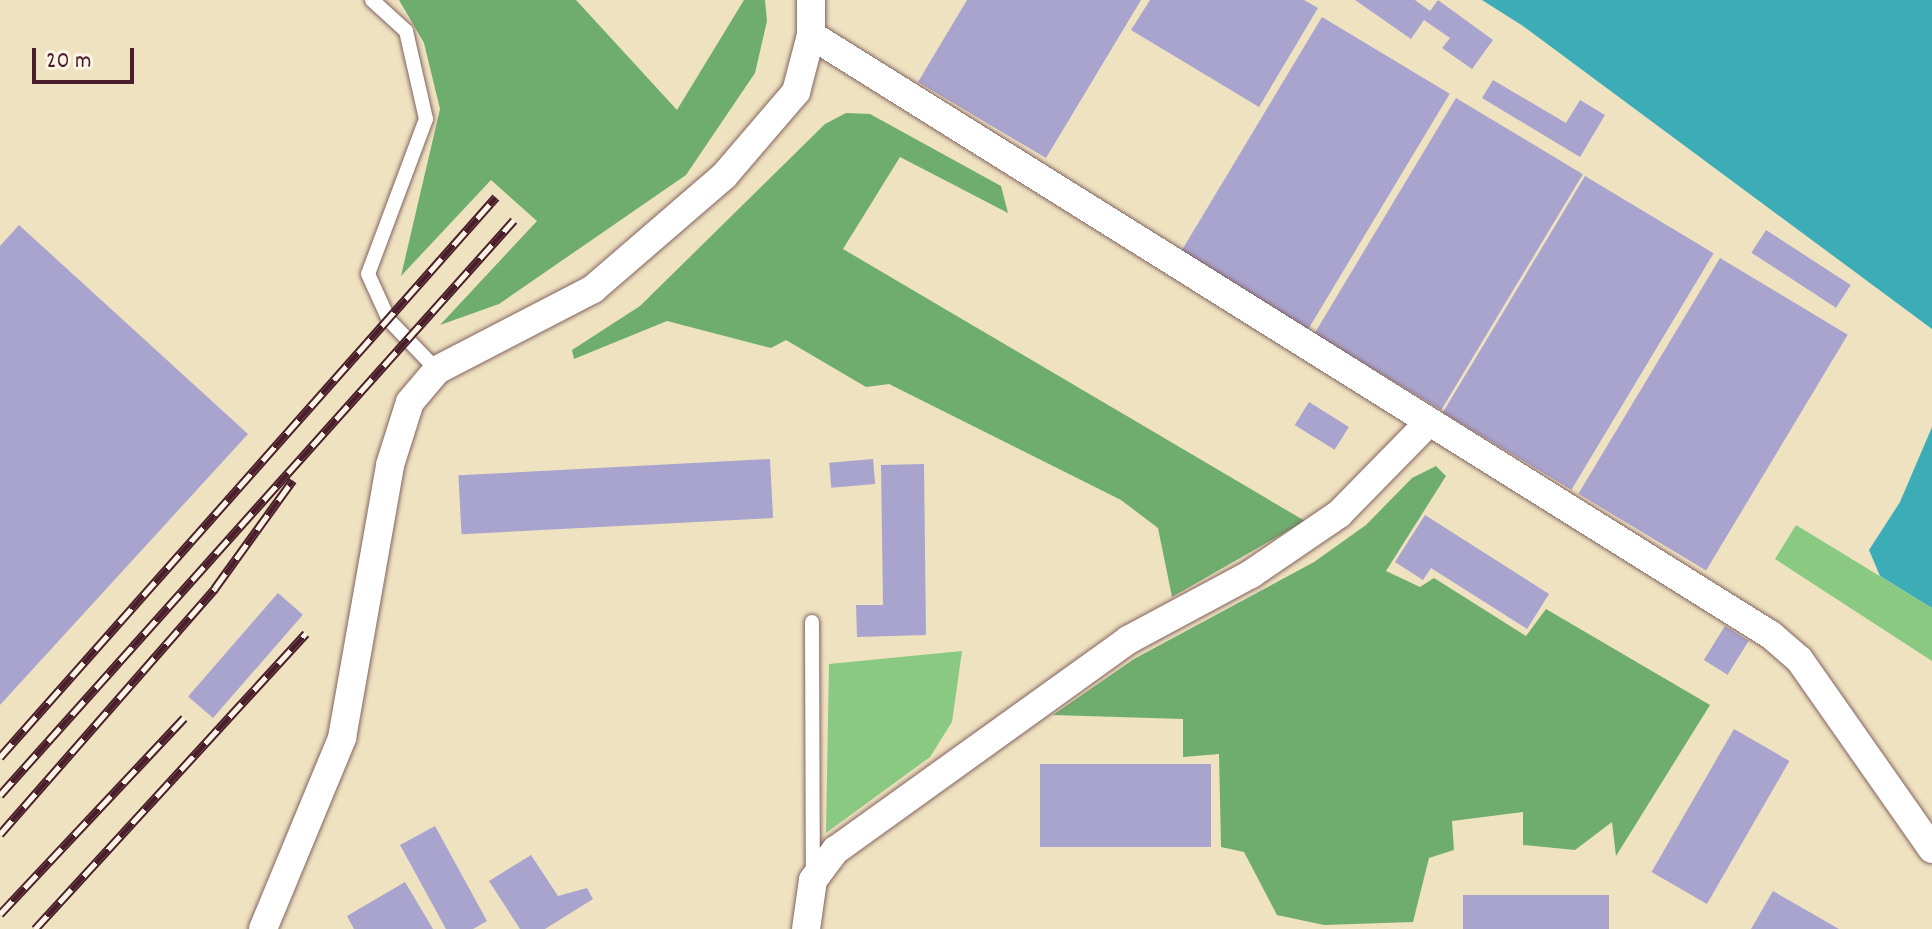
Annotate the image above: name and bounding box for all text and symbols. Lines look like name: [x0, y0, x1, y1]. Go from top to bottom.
scale bar: [36, 32, 138, 82]
text: 20 m: [46, 45, 92, 79]

